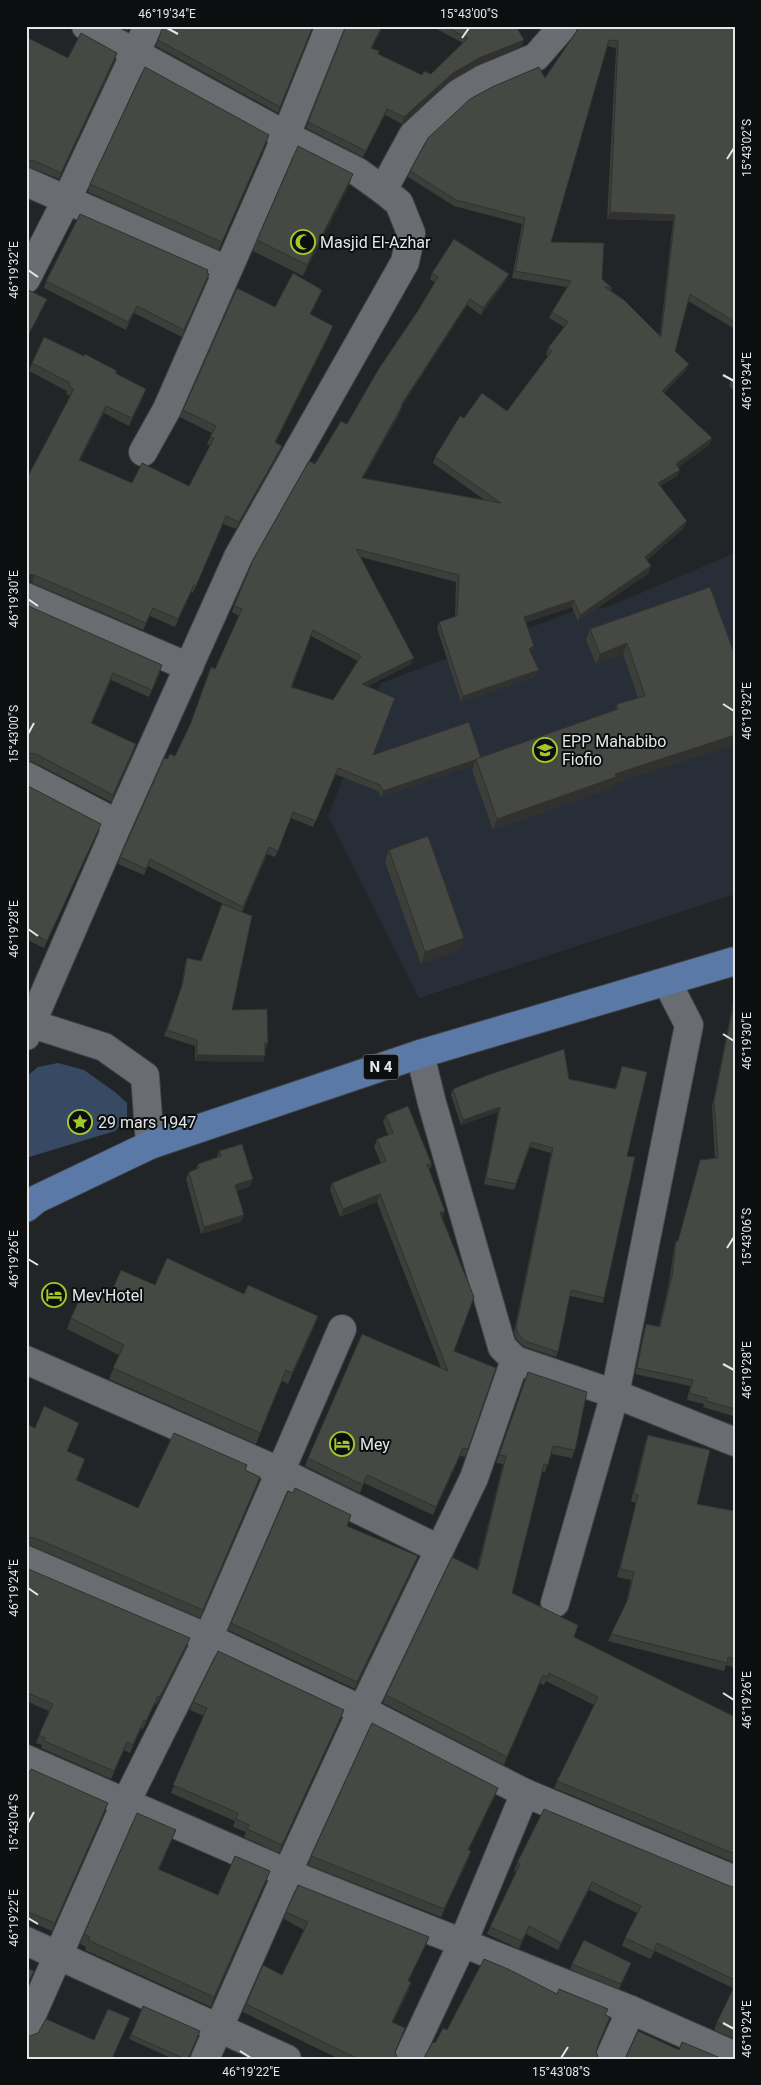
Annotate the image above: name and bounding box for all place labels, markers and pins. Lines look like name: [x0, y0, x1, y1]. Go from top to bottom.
mosque icon: Masjid El-Azhar: [290, 229, 316, 255]
place label: Masjid El-Azhar: [320, 233, 431, 252]
place label: EPP Mahabibo Fiofio: [562, 732, 666, 769]
school or university icon: EPP Mahabibo Fiofio: [532, 737, 558, 763]
place icon: 29 mars 1947: [67, 1109, 93, 1135]
place label: 29 mars 1947: [98, 1113, 196, 1132]
hotel icon: Mev'Hotel: [41, 1282, 67, 1308]
place label: Mev'Hotel: [72, 1286, 143, 1305]
hotel icon: Mey: [329, 1431, 355, 1457]
place label: Mey: [360, 1435, 390, 1454]

